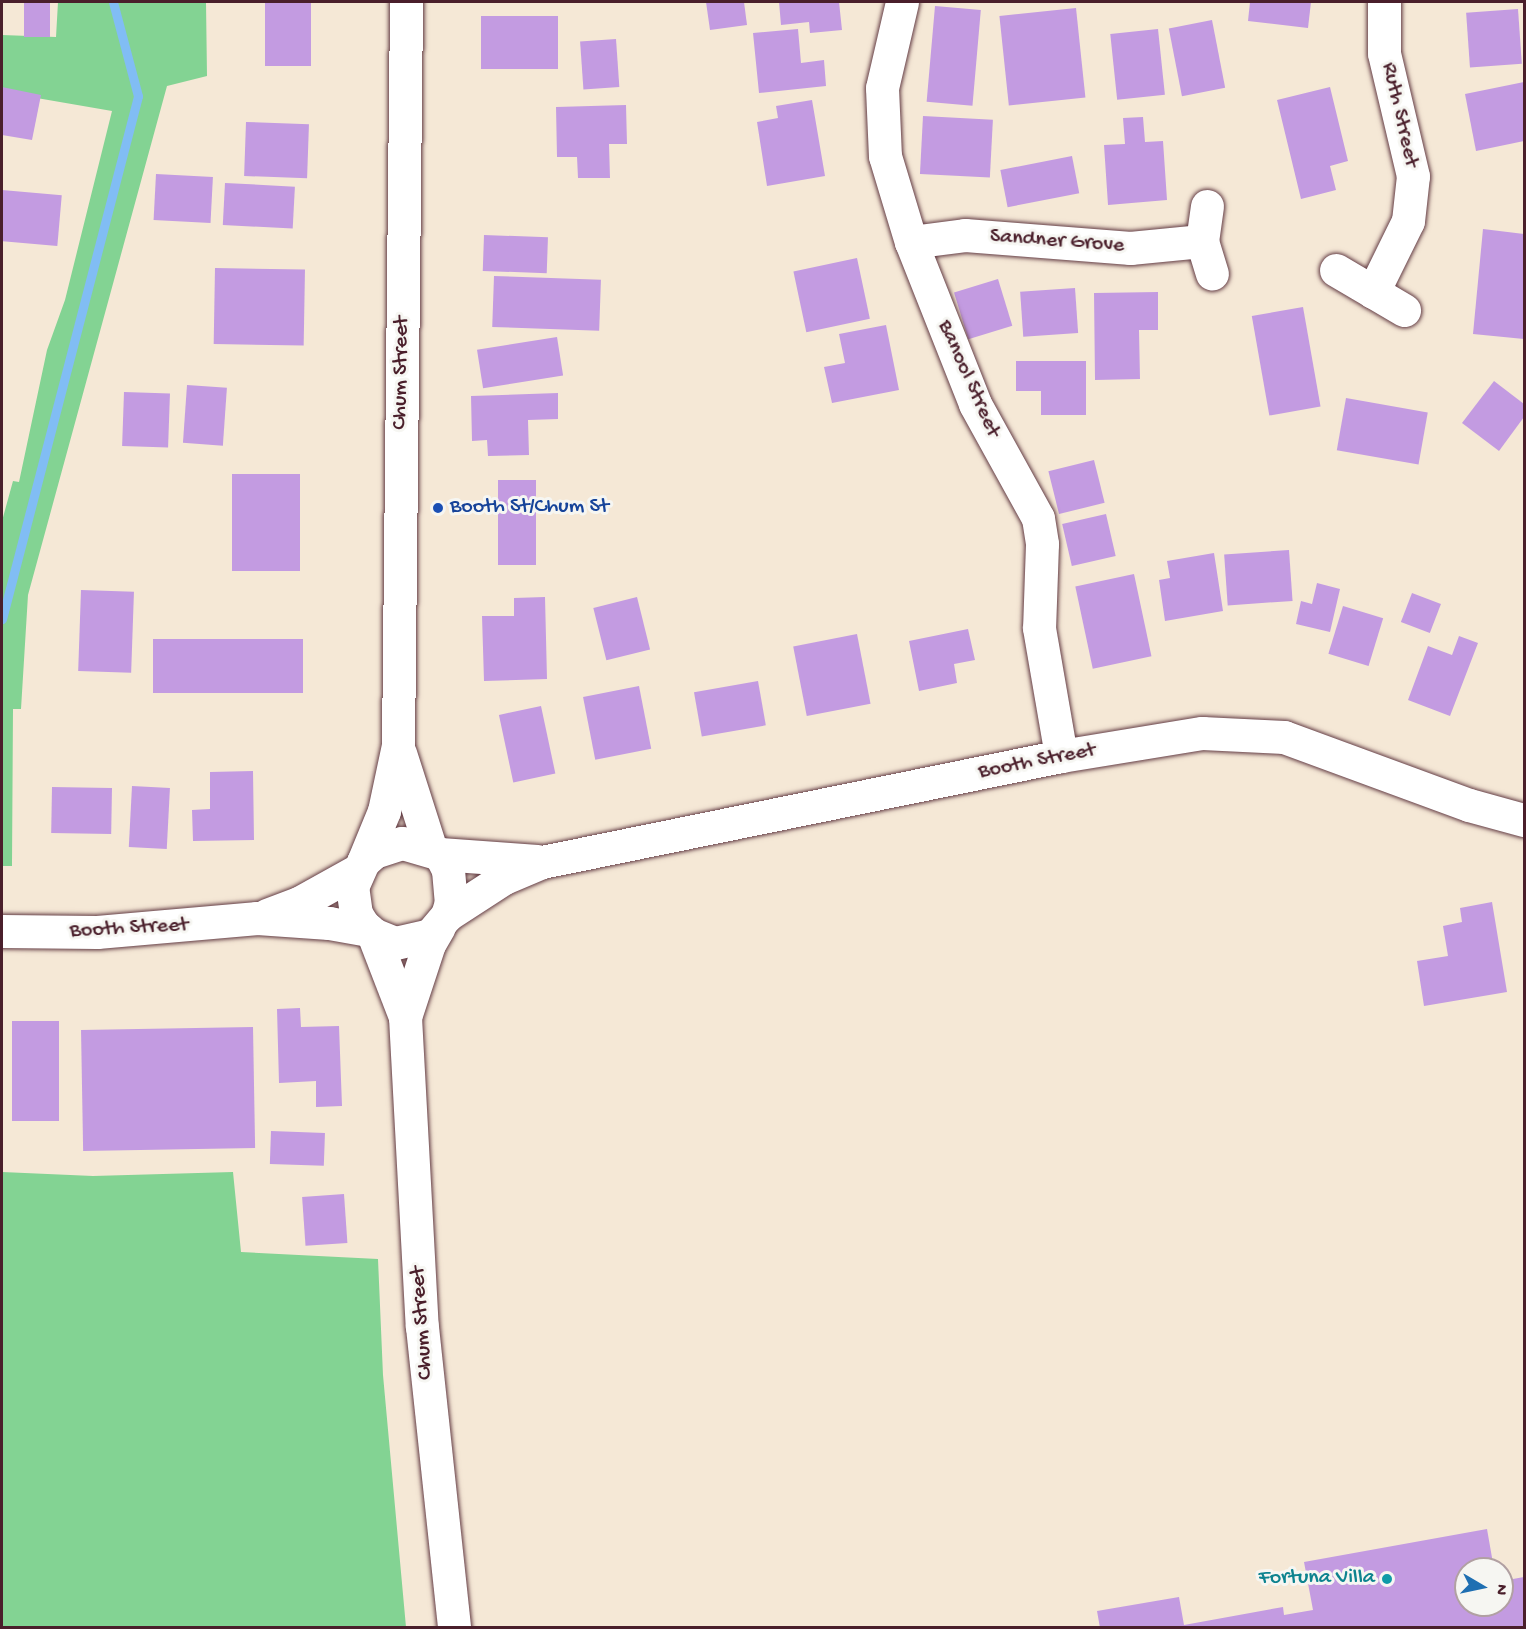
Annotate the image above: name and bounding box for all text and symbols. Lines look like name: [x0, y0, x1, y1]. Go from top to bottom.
street label: Ruth Street: [1374, 60, 1424, 170]
street label: Sandner Grove: [989, 224, 1125, 260]
street label: Chum Street: [388, 316, 416, 430]
street label: Banool Street: [930, 316, 1006, 442]
place label: Booth St/Chum St: [450, 495, 609, 521]
marker: Booth St/Chum St: [431, 501, 445, 515]
street label: Booth Street: [976, 738, 1098, 786]
street label: Booth Street: [69, 913, 189, 945]
street label: Chum Street: [406, 1265, 440, 1381]
north arrow: [1454, 1557, 1514, 1617]
place label: Fortuna Villa: [1258, 1566, 1375, 1592]
marker: Fortuna Villa: [1380, 1572, 1394, 1586]
text: N: [1490, 1583, 1510, 1596]

